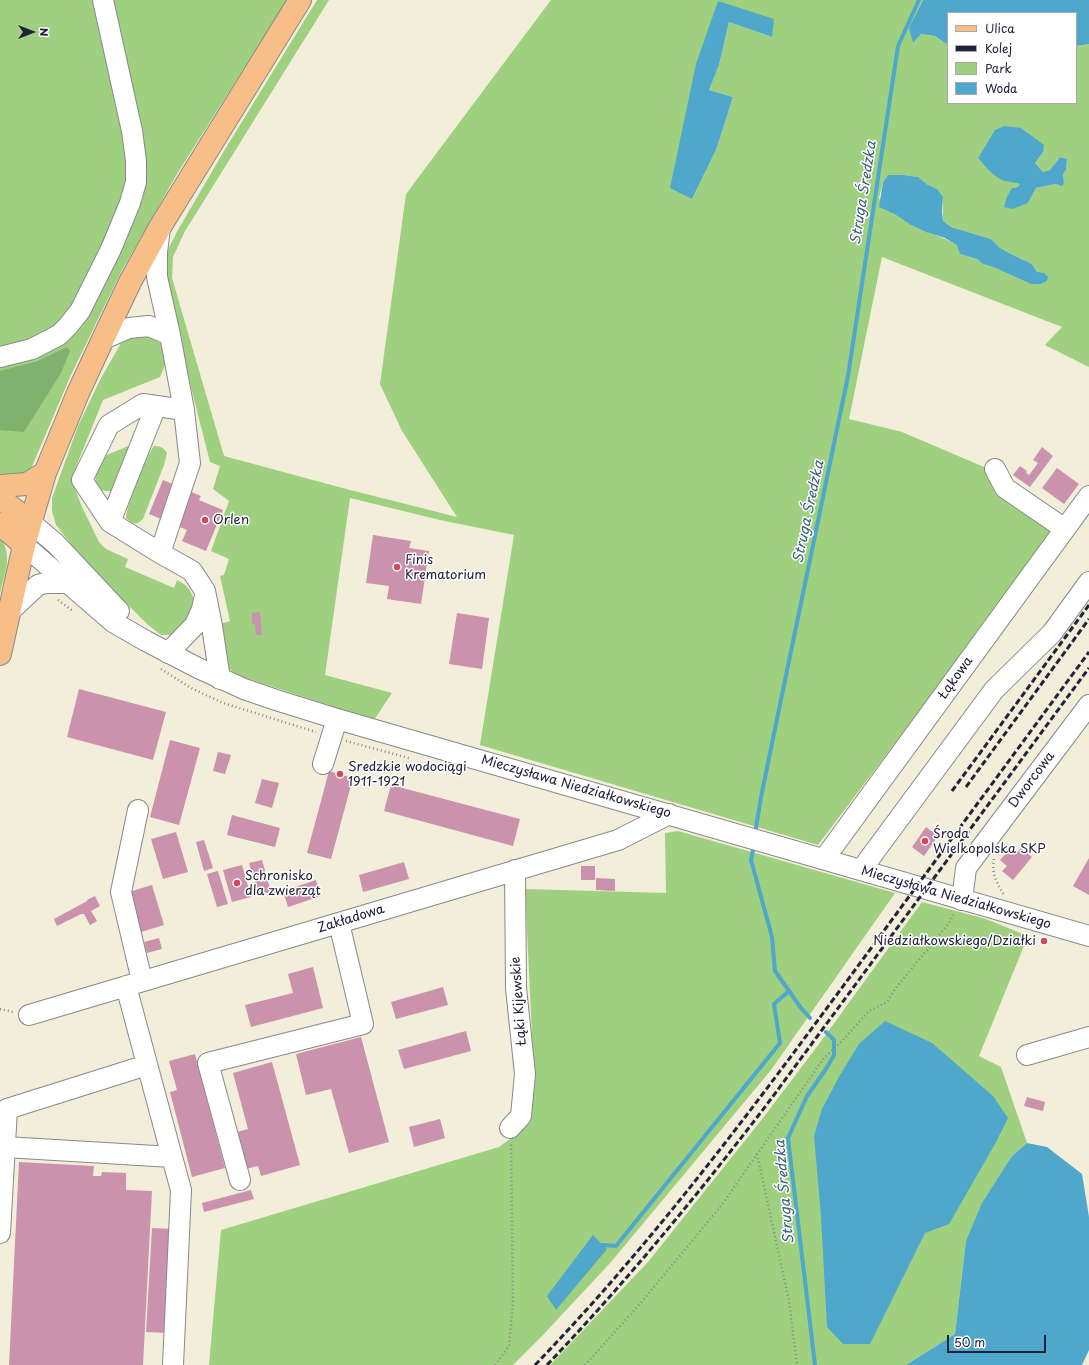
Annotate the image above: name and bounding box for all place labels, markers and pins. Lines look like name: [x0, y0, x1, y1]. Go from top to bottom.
place label: Orlen: [213, 512, 249, 528]
marker: Orlen: [200, 515, 210, 525]
place label: Finis Krematorium: [405, 552, 486, 583]
marker: Finis Krematorium: [392, 562, 402, 572]
place label: Sredzkie wodociągi 1911-1921: [348, 759, 467, 790]
marker: Sredzkie wodociągi 1911-1921: [335, 769, 345, 779]
place label: Środa Wielkopolska SKP: [933, 826, 1046, 857]
marker: Środa Wielkopolska SKP: [920, 836, 930, 846]
place label: Schronisko dla zwierząt: [245, 868, 321, 899]
marker: Schronisko dla zwierząt: [232, 878, 242, 888]
place label: Niedziałkowskiego/Działki: [873, 933, 1036, 949]
marker: Niedziałkowskiego/Działki: [1039, 936, 1049, 946]

